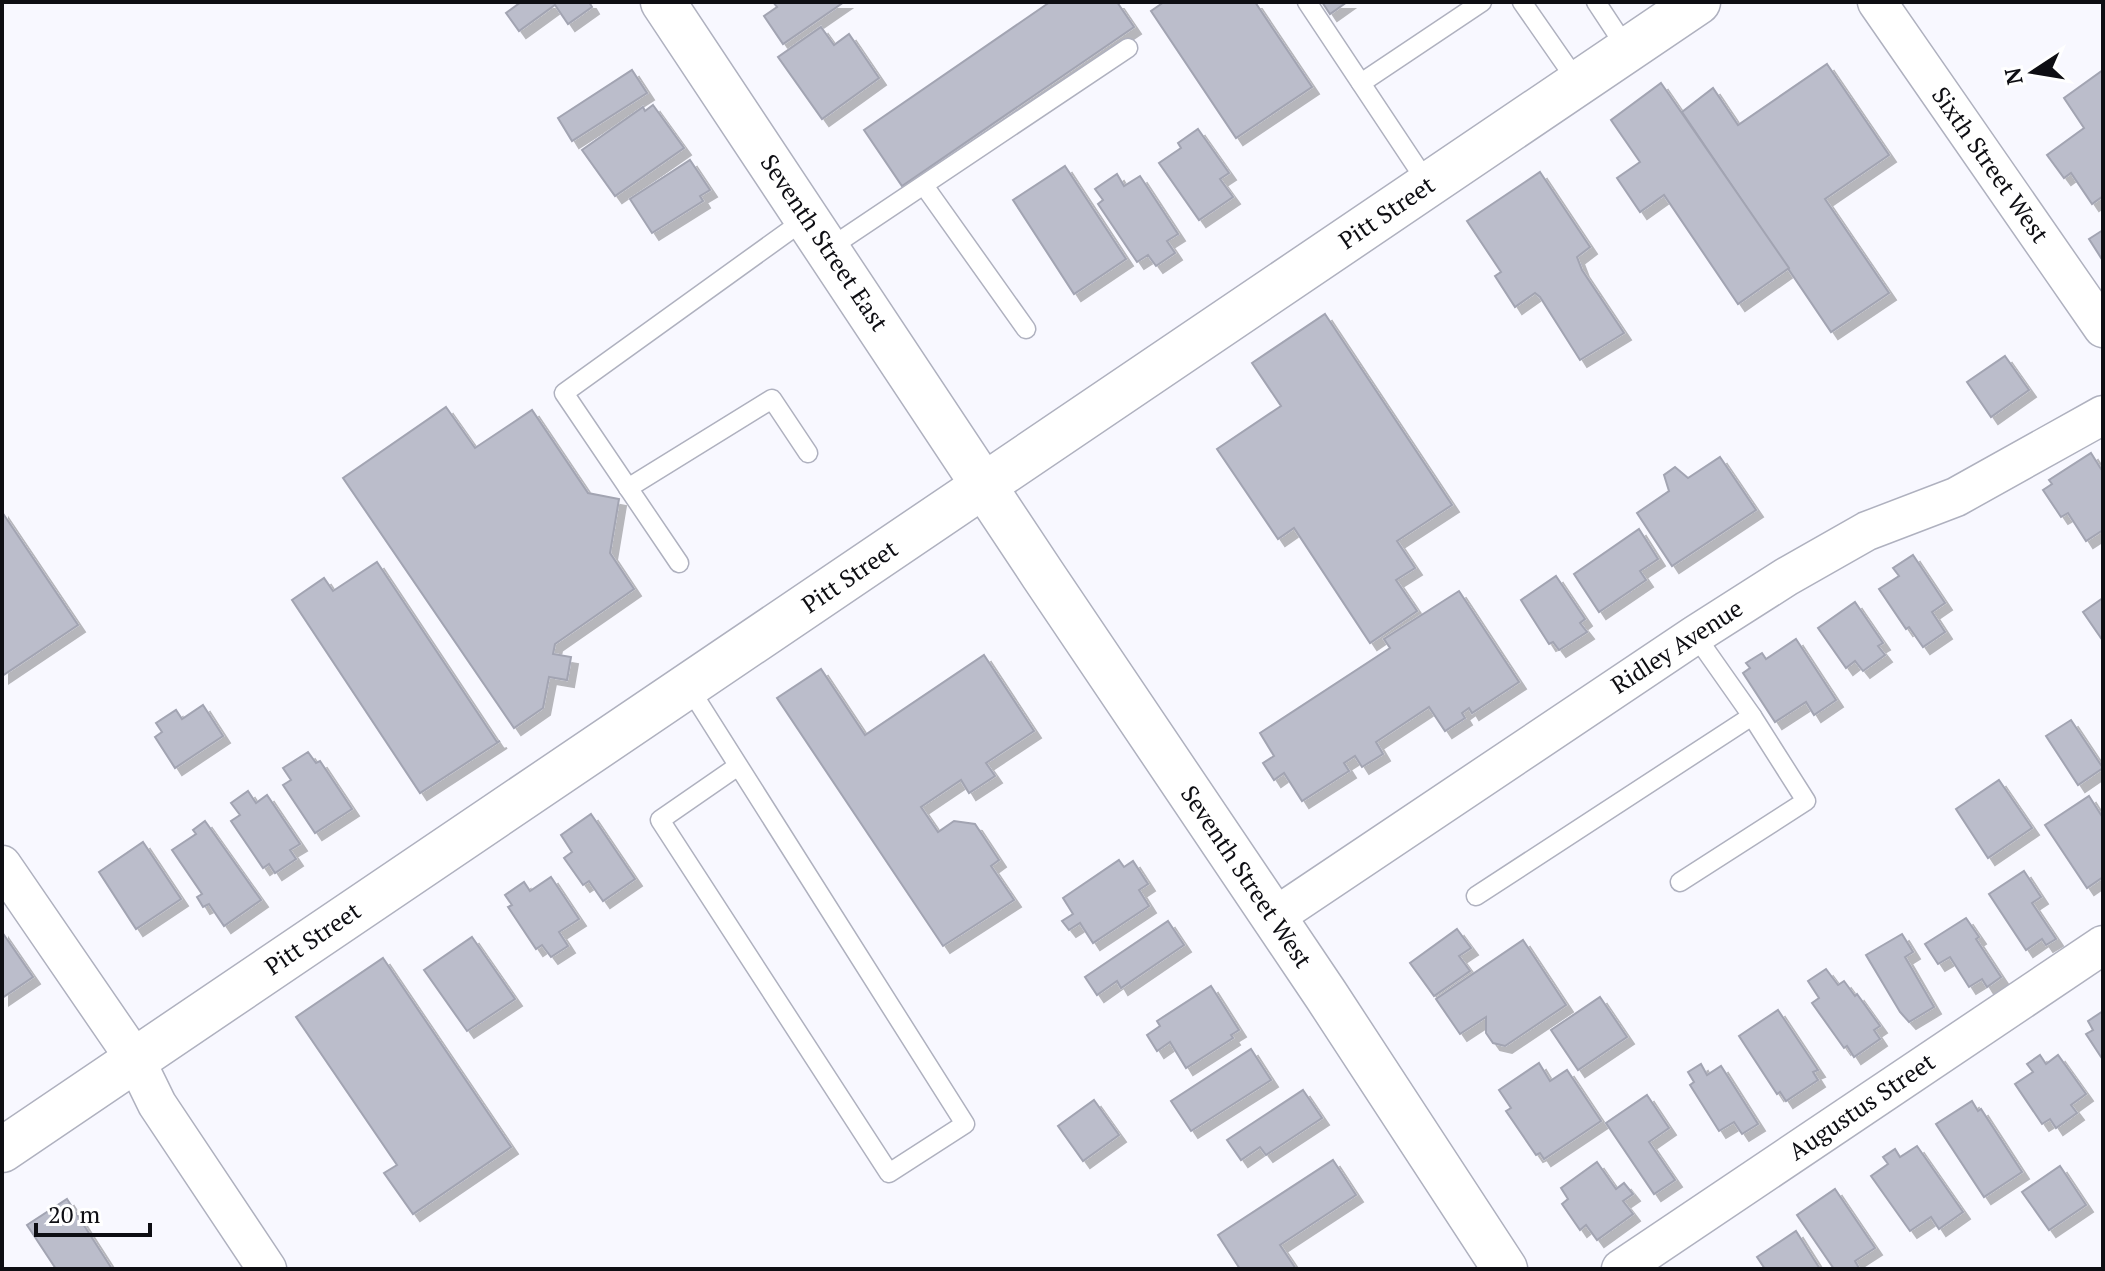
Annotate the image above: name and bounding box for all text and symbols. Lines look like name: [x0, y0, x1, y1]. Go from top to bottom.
north arrow: [1993, 32, 2073, 112]
text: N: [1997, 65, 2029, 87]
street label: Sixth Street West: [1925, 80, 2057, 249]
street label: Seventh Street East: [754, 148, 896, 337]
street label: Pitt Street: [1332, 168, 1441, 256]
street label: Pitt Street: [795, 532, 904, 620]
street label: Ridley Avenue: [1605, 592, 1748, 701]
street label: Seventh Street West: [1174, 779, 1320, 974]
street label: Pitt Street: [258, 894, 367, 982]
street label: Augustus Street: [1782, 1045, 1941, 1167]
scale bar: [36, 1187, 150, 1237]
text: 20 m: [48, 1198, 100, 1230]

